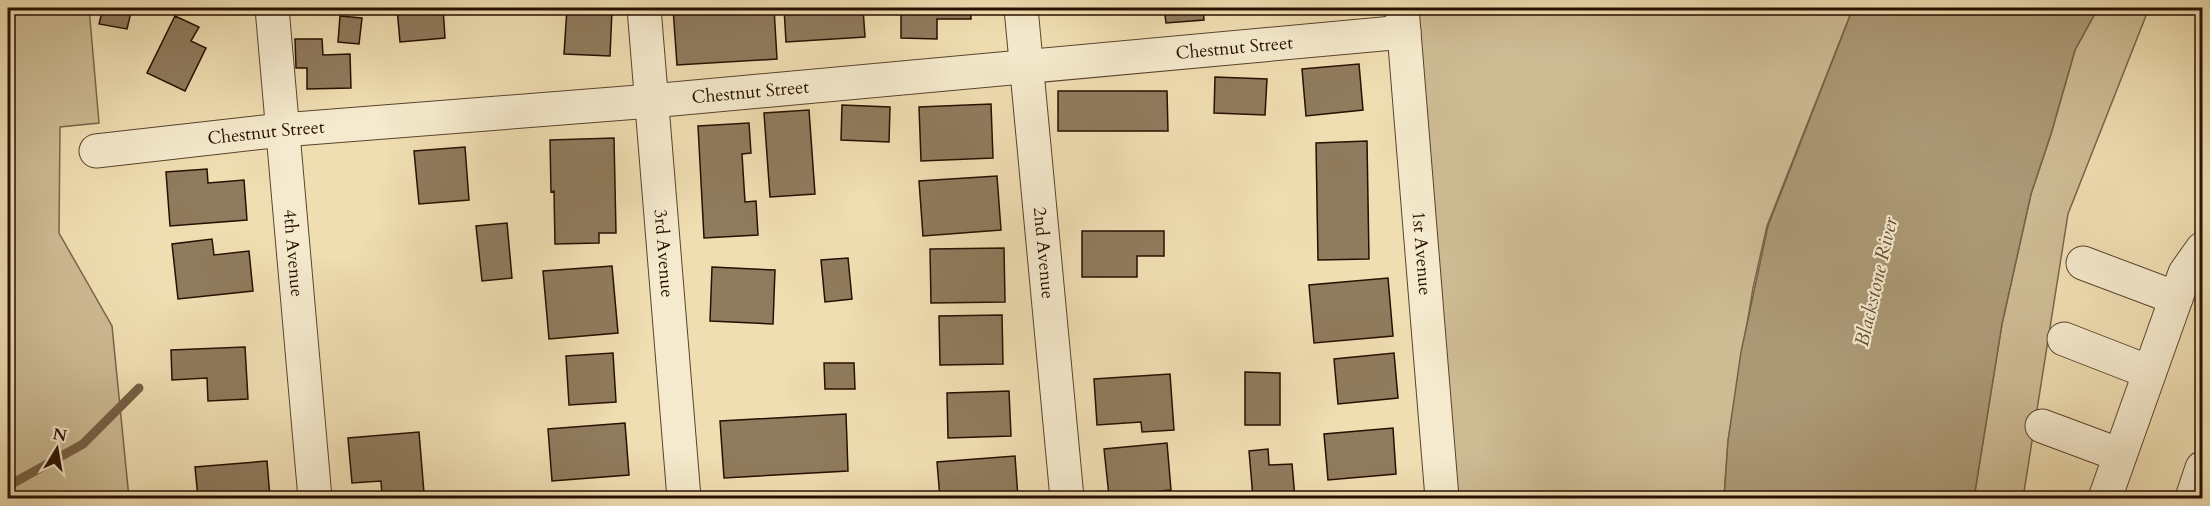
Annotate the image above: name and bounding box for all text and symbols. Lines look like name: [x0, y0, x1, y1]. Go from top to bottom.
street label: Chestnut Street: [1175, 30, 1294, 65]
street label: Chestnut Street: [691, 74, 810, 110]
street label: Chestnut Street: [206, 114, 326, 151]
street label: 2nd Avenue: [1027, 206, 1061, 300]
street label: 4th Avenue: [277, 208, 310, 298]
street label: 3rd Avenue: [648, 208, 680, 298]
street label: 1st Avenue: [1406, 210, 1438, 296]
water label: Blackstone River: [1848, 213, 1904, 349]
north arrow: [27, 419, 87, 479]
text: N: [51, 423, 69, 447]

